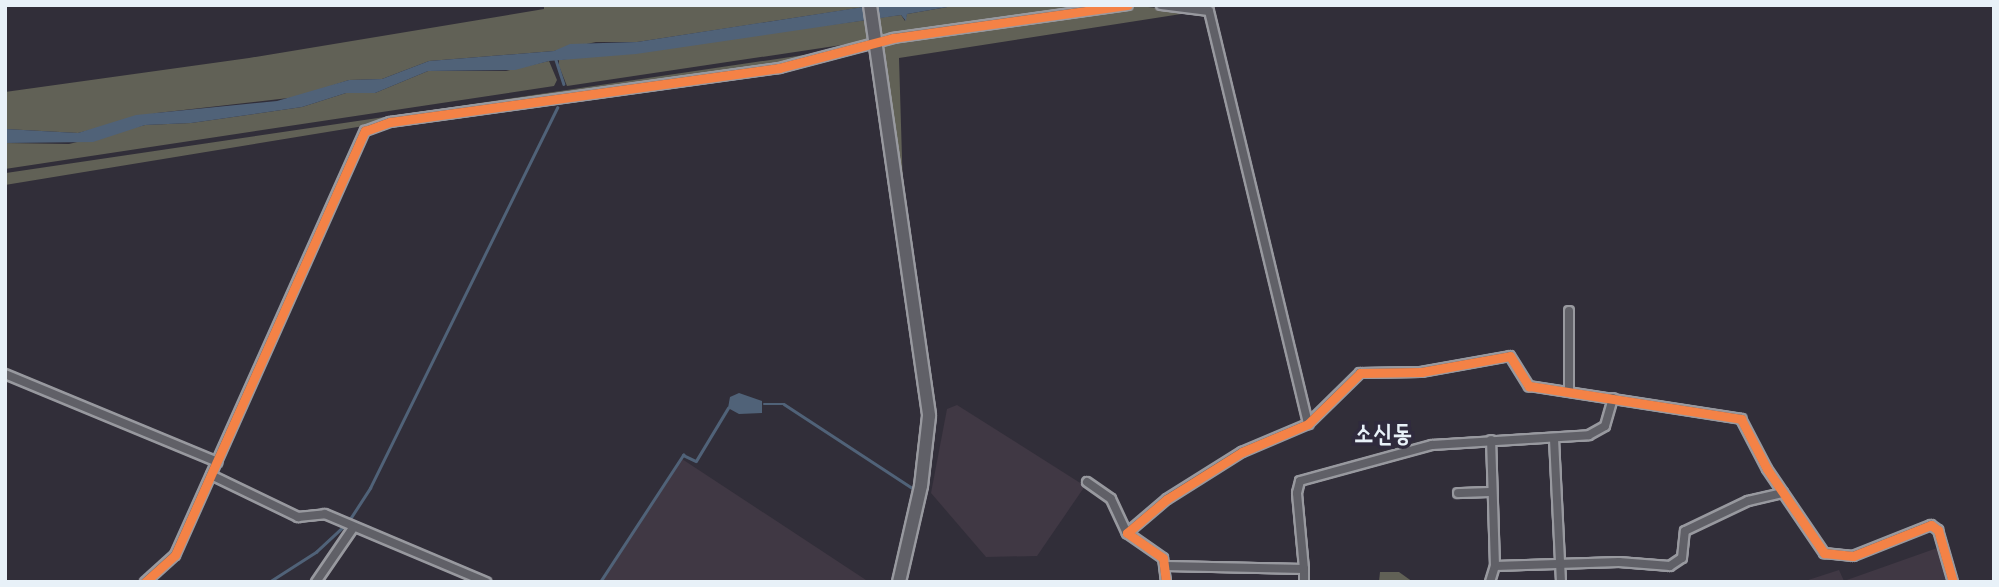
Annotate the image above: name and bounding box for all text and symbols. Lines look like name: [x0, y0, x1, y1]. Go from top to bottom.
district label: 소신동: [1354, 421, 1412, 449]

